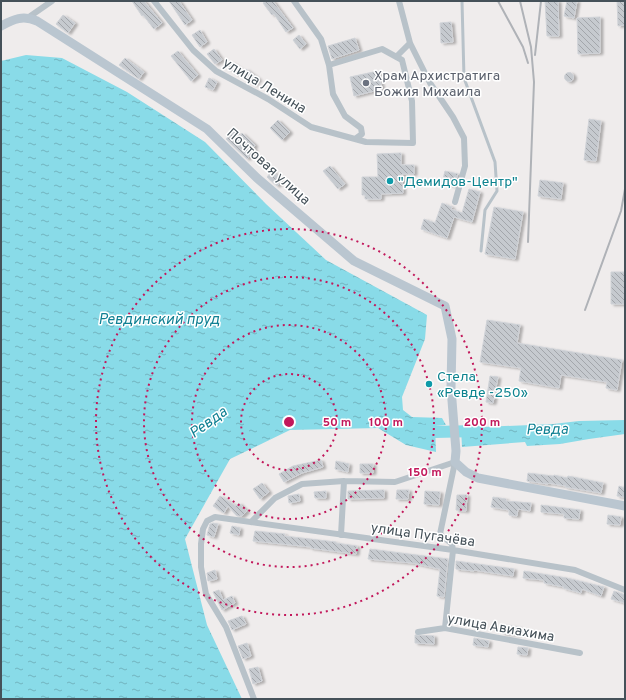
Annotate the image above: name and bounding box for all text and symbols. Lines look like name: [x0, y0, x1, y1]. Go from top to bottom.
street label: улица Ленина: [219, 55, 309, 118]
place label: Храм Архистратига Божия Михаила: [374, 68, 500, 101]
marker: Храм Архистратига Божия Михаила: [361, 78, 371, 88]
street label: Почтовая улица: [223, 125, 313, 209]
place label: "Демидов-Центр": [398, 174, 518, 191]
marker: "Демидов-Центр": [385, 176, 395, 186]
water label: Ревдинский пруд: [98, 311, 220, 330]
place label: Стела «Ревде -250»: [437, 369, 528, 402]
marker: Стела «Ревде -250»: [424, 379, 434, 389]
water label: Ревда: [186, 403, 232, 443]
centre of rings: [282, 415, 296, 429]
text: 50 m: [323, 415, 351, 431]
text: 100 m: [369, 415, 403, 431]
text: 200 m: [464, 415, 500, 431]
water label: Ревда: [526, 421, 569, 440]
text: 150 m: [408, 465, 442, 481]
street label: улица Пугачёва: [370, 520, 476, 551]
street label: улица Авиахима: [446, 611, 556, 646]

